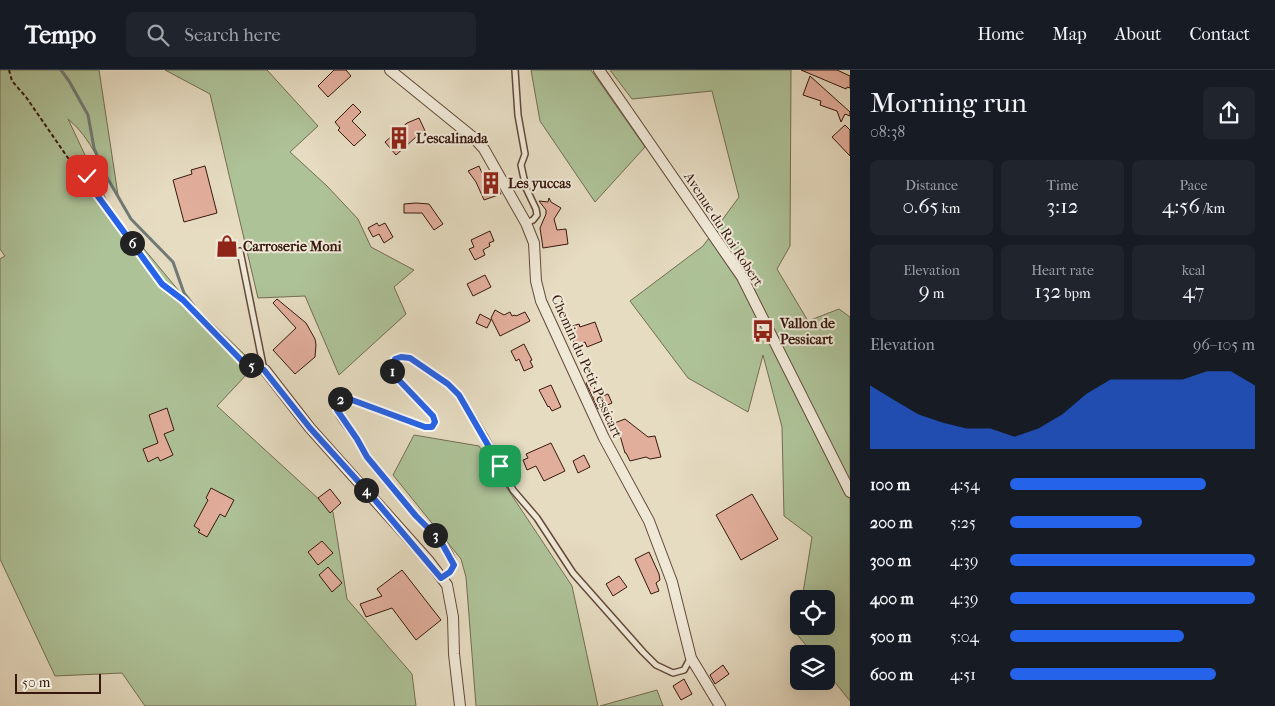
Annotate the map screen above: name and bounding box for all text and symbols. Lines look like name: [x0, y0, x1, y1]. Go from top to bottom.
search box: [126, 12, 476, 57]
text: Tempo: [25, 21, 96, 49]
icon: search: [144, 21, 172, 49]
text: Search here: [184, 24, 281, 46]
text: Home: [977, 24, 1024, 45]
text: Map: [1052, 24, 1087, 45]
text: About: [1115, 24, 1161, 45]
text: Contact: [1189, 24, 1250, 45]
text: Morning run: [870, 86, 1027, 119]
button: share: [1203, 87, 1255, 139]
text: 08:38: [870, 122, 905, 141]
building icon: L'escalinada: [386, 125, 412, 151]
place label: L'escalinada: [416, 130, 488, 147]
pin: [66, 155, 108, 197]
icon: check: [73, 162, 101, 190]
street label: Avenue du Roi Robert: [680, 168, 767, 290]
building icon: Les yuccas: [478, 170, 504, 196]
place label: Les yuccas: [508, 175, 572, 192]
text: Distance: [905, 177, 958, 194]
text: Time: [1047, 177, 1078, 194]
text: Pace: [1180, 177, 1207, 194]
text: 0.65: [903, 194, 939, 218]
text: 3:12: [1047, 194, 1079, 218]
text: 4:56: [1162, 194, 1200, 218]
text: km: [939, 200, 960, 217]
text: /km: [1200, 200, 1225, 217]
pin: 6: [120, 230, 144, 256]
shop icon: Carroserie Moni: [214, 233, 240, 259]
text: 6: [129, 235, 136, 252]
place label: Carroserie Moni: [243, 238, 343, 255]
text: Elevation: [903, 262, 960, 279]
text: Heart rate: [1031, 262, 1094, 279]
text: kcal: [1182, 262, 1205, 279]
text: 9: [919, 279, 930, 303]
text: 132: [1034, 279, 1061, 303]
text: 47: [1183, 279, 1204, 303]
text: m: [930, 285, 944, 302]
text: bpm: [1061, 285, 1091, 302]
street label: Chemin du Petit Pessicart: [547, 292, 626, 440]
place label: Vallon de Pessicart: [779, 315, 835, 348]
bus stop icon: Vallon de Pessicart: [750, 318, 776, 344]
text: Elevation: [870, 335, 935, 354]
text: 96–105 m: [1193, 335, 1255, 354]
pin: 5: [238, 352, 264, 378]
text: 5: [248, 357, 255, 374]
pin: 1: [380, 358, 404, 384]
text: 1: [390, 363, 395, 380]
pin: 2: [328, 386, 352, 412]
text: 2: [337, 391, 344, 408]
pin: [479, 445, 521, 487]
icon: arrive: [486, 452, 514, 480]
text: 100 m: [870, 475, 910, 494]
text: 4:54: [950, 475, 980, 494]
pin: 4: [354, 478, 378, 502]
text: 4: [362, 482, 371, 499]
text: 200 m: [870, 513, 913, 532]
text: 5:25: [950, 513, 976, 532]
pin: 3: [422, 522, 448, 548]
text: 3: [433, 527, 438, 544]
text: 300 m: [870, 551, 911, 570]
text: 4:39: [950, 551, 978, 570]
text: 400 m: [870, 589, 914, 608]
text: 4:39: [950, 589, 978, 608]
map controls: [790, 590, 835, 690]
button: locate: [790, 590, 835, 635]
text: 500 m: [870, 627, 911, 646]
text: 5:04: [950, 627, 979, 646]
button: layers: [790, 645, 835, 690]
text: 600 m: [870, 665, 913, 684]
text: 4:51: [950, 665, 976, 684]
scale bar: [15, 671, 101, 694]
text: 50 m: [22, 674, 50, 691]

